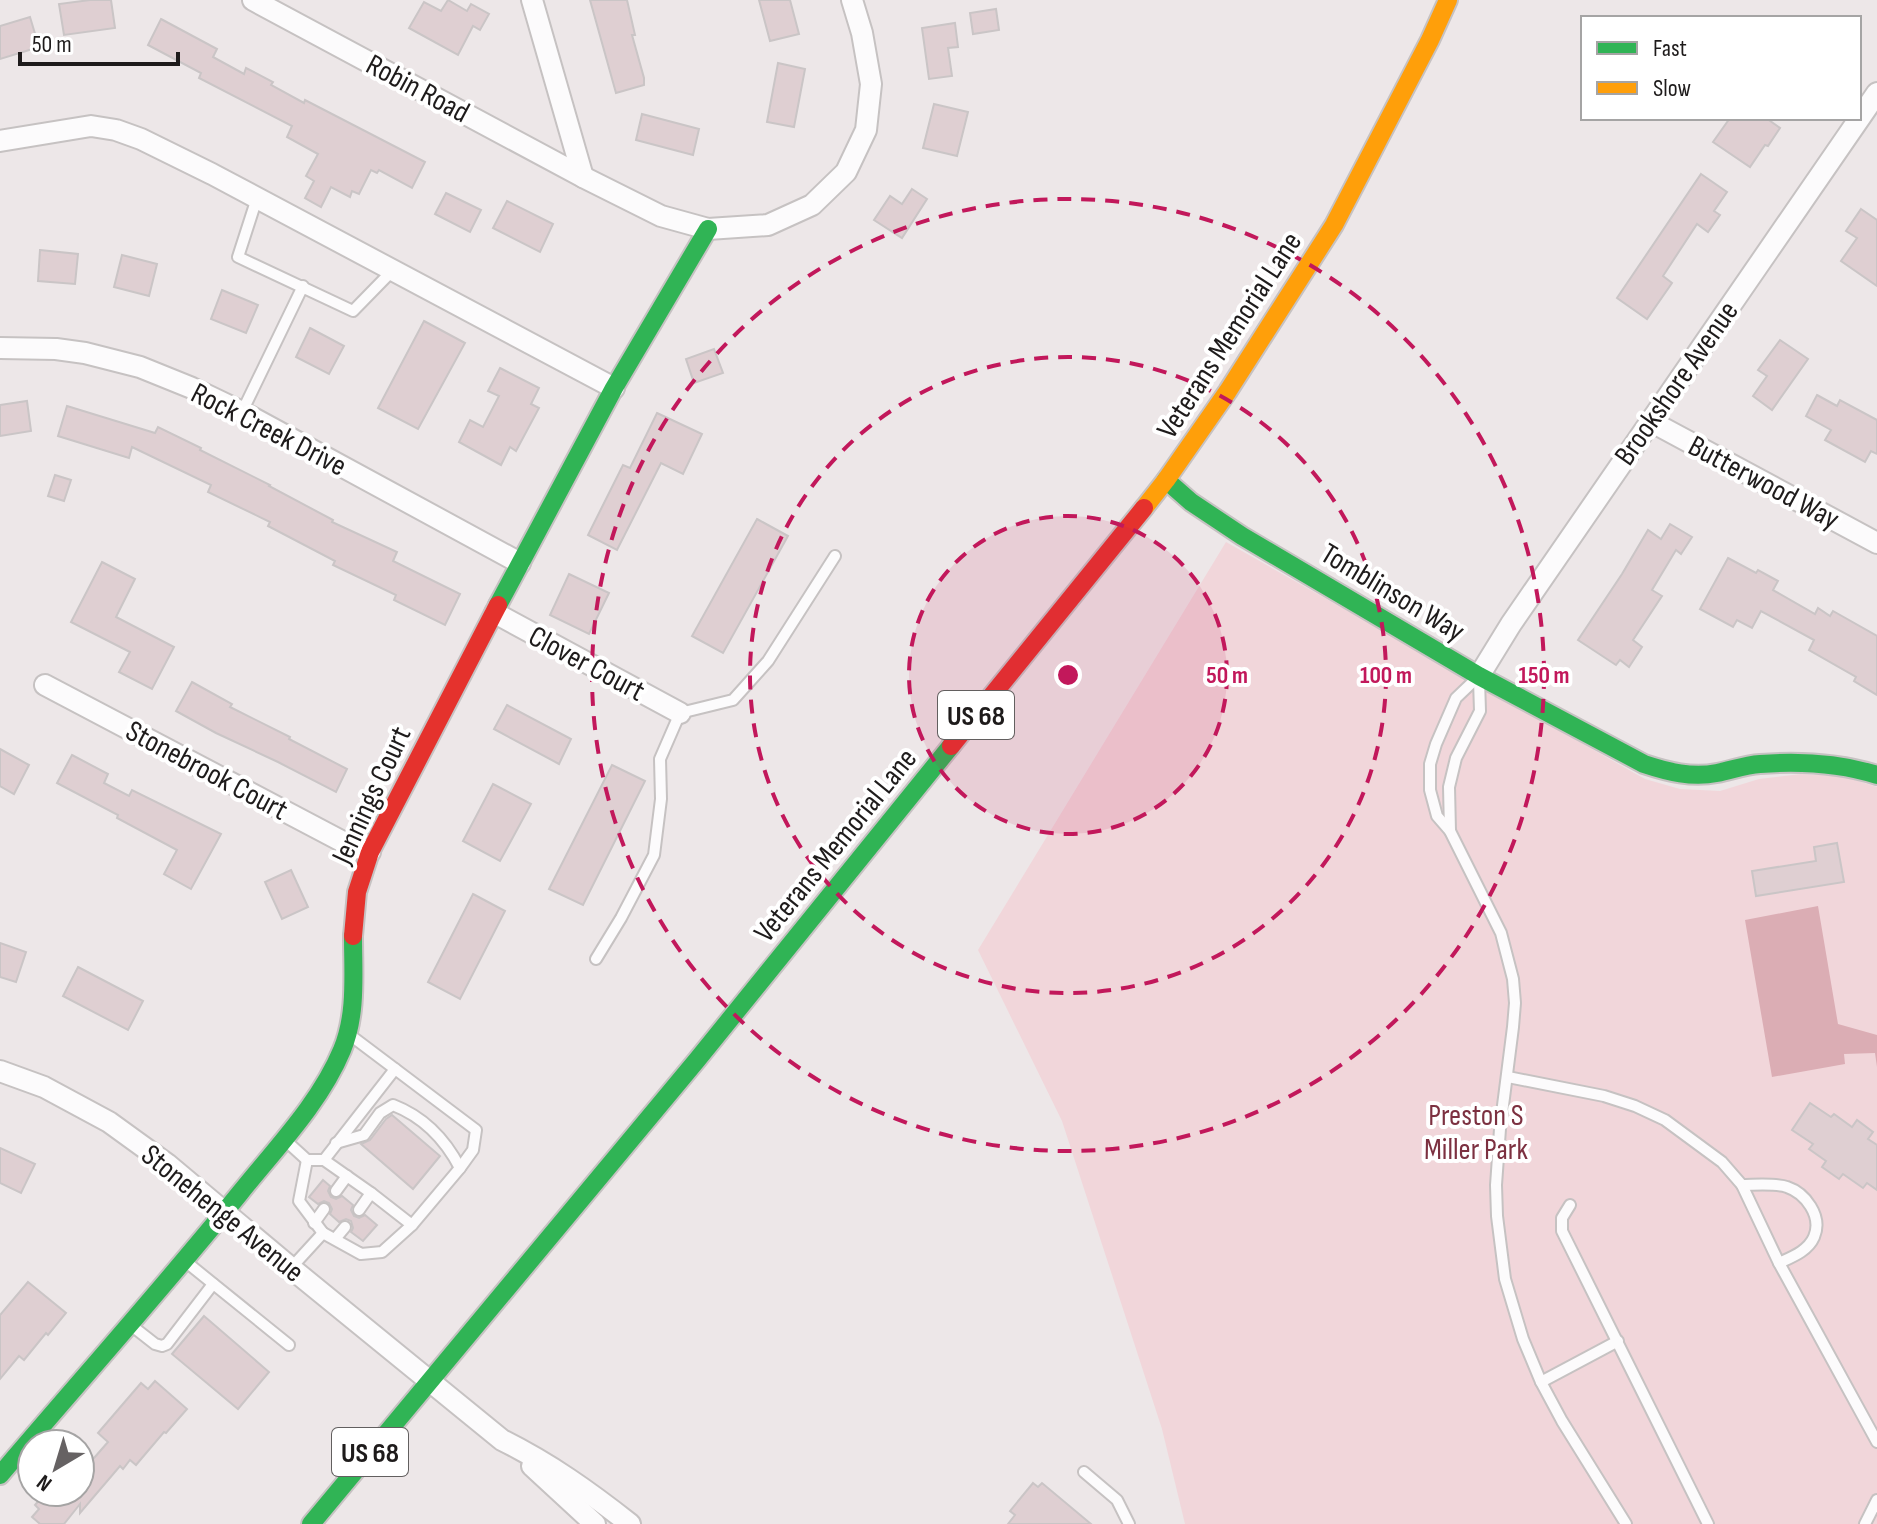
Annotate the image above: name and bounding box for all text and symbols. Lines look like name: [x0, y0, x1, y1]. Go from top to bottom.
scale bar: [20, 16, 178, 66]
legend: [1581, 16, 1861, 120]
text: 50 m: [32, 30, 72, 59]
text: Fast: [1653, 34, 1687, 63]
street label: Robin Road: [360, 47, 475, 131]
text: Slow: [1653, 74, 1691, 103]
street label: Veterans Memorial Lane: [1150, 226, 1310, 445]
street label: Brookshore Avenue: [1607, 295, 1747, 472]
street label: Rock Creek Drive: [185, 375, 352, 484]
street label: Butterwood Way: [1682, 428, 1845, 538]
street label: Tomblinson Way: [1314, 536, 1471, 650]
street label: Clover Court: [522, 618, 651, 709]
centre of rings: [1054, 661, 1082, 689]
text: 50 m: [1206, 661, 1248, 690]
text: 100 m: [1360, 661, 1412, 690]
text: 150 m: [1518, 661, 1570, 690]
road number: US 68: [938, 691, 1014, 739]
street label: Stonebrook Court: [119, 713, 294, 829]
street label: Jennings Court: [324, 721, 419, 871]
street label: Veterans Memorial Lane: [747, 742, 925, 950]
park label: Preston S Miller Park: [1424, 1098, 1528, 1168]
street label: Stonehenge Avenue: [134, 1137, 311, 1290]
north arrow: [16, 1428, 96, 1508]
road number: US 68: [332, 1428, 408, 1476]
text: N: [32, 1468, 58, 1497]

